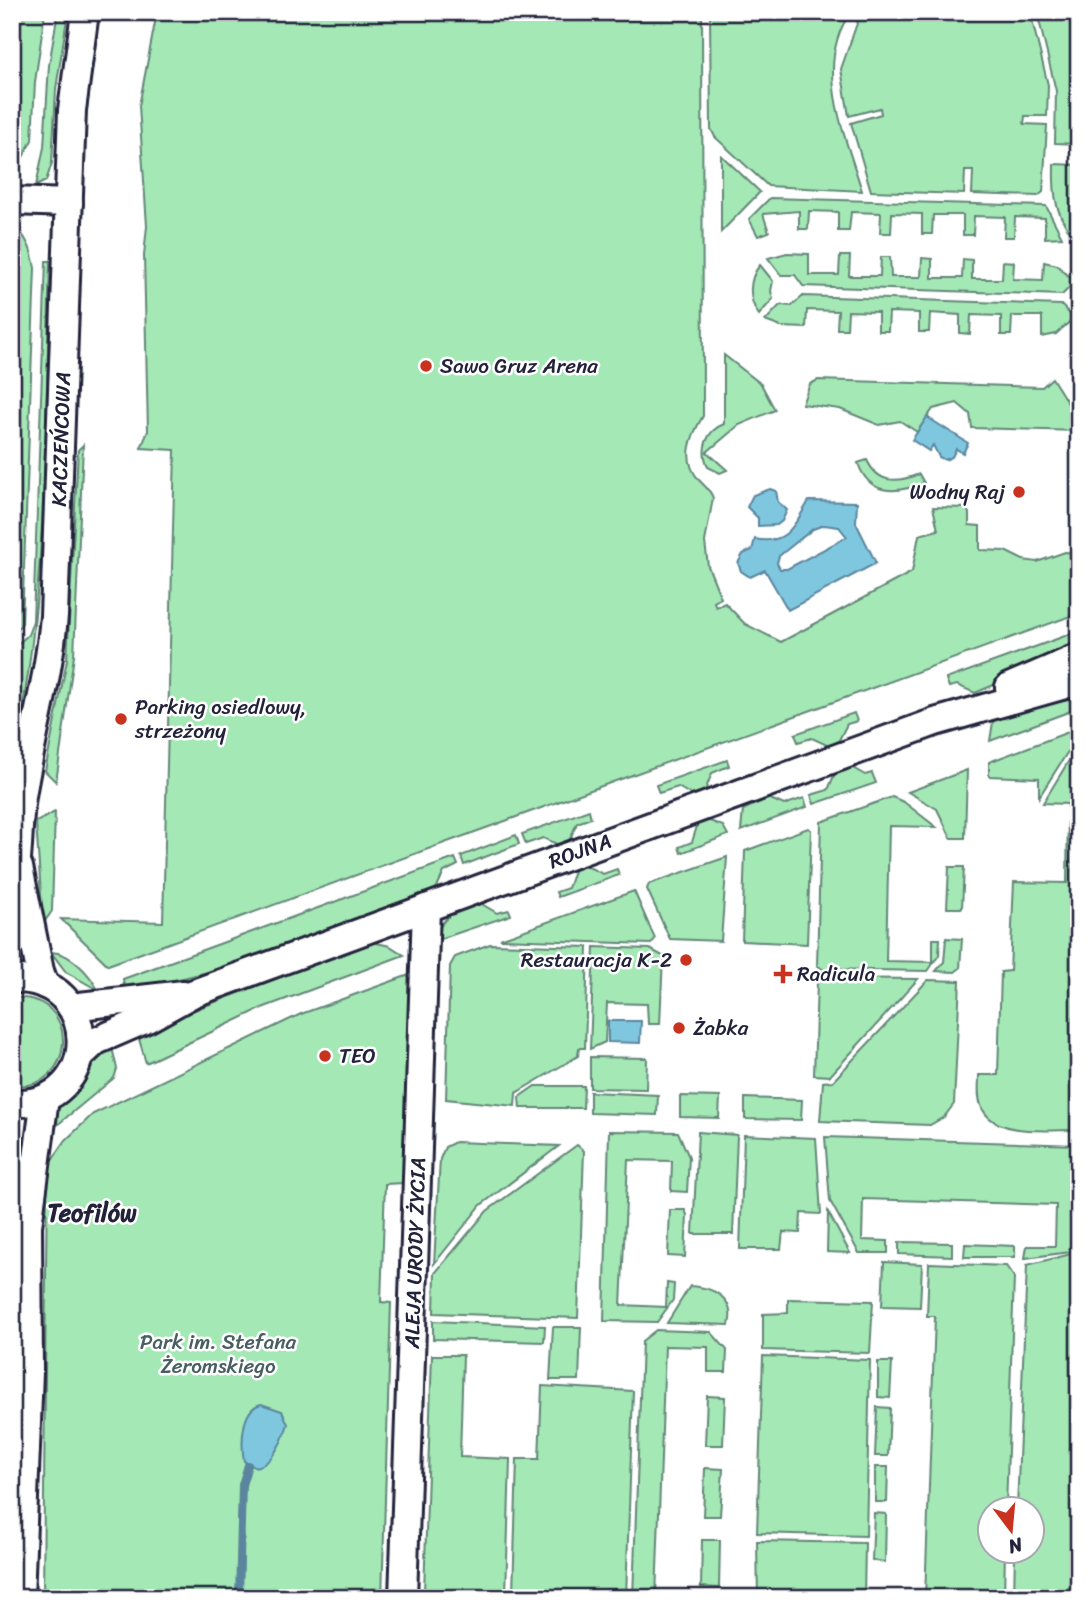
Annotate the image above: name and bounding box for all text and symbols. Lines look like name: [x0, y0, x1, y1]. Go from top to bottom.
place label: Sawo Gruz Arena: [440, 347, 598, 385]
marker: Sawo Gruz Arena: [418, 358, 434, 374]
street label: KACZEŃCOWA: [40, 371, 82, 507]
place label: Wodny Raj: [909, 473, 1005, 511]
marker: Wodny Raj: [1011, 484, 1027, 500]
place label: Parking osiedlowy, strzeżony: [134, 688, 306, 750]
marker: Parking osiedlowy, strzeżony: [113, 711, 129, 727]
street label: ROJNA: [543, 822, 617, 880]
place label: Restauracja K-2: [521, 941, 672, 979]
marker: Restauracja K-2: [678, 952, 694, 968]
place label: Radicula: [797, 955, 876, 993]
marker: Radicula: [775, 966, 791, 982]
place label: Żabka: [693, 1009, 749, 1047]
marker: Żabka: [671, 1020, 687, 1036]
place label: TEO: [339, 1037, 376, 1075]
marker: TEO: [317, 1048, 333, 1064]
street label: ALEJA URODY ŻYCIA: [393, 1157, 437, 1350]
district label: Teofilów: [47, 1192, 137, 1234]
park label: Park im. Stefana Żeromskiego: [140, 1323, 297, 1385]
north arrow: [976, 1494, 1046, 1564]
text: N: [1004, 1528, 1027, 1564]

